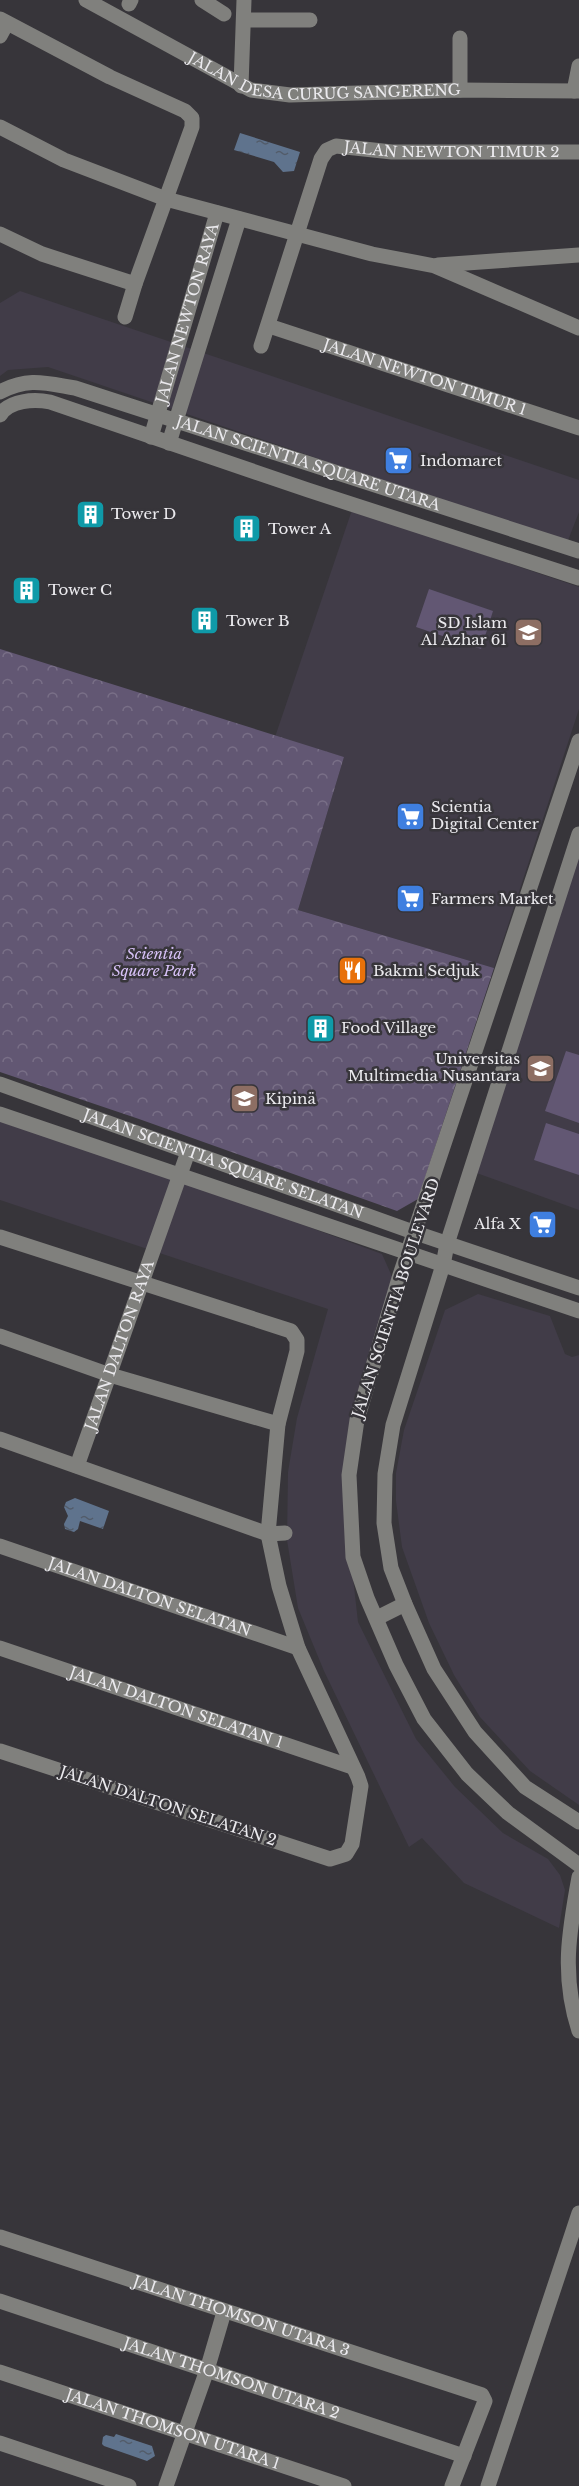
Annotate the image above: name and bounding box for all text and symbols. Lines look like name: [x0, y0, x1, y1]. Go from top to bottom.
street label: JALAN DESA CURUG SANGERENG: [183, 47, 461, 104]
street label: JALAN NEWTON TIMUR 2: [341, 137, 559, 162]
street label: JALAN NEWTON RAYA: [151, 220, 223, 408]
street label: JALAN NEWTON TIMUR 1: [319, 334, 529, 419]
street label: JALAN SCIENTIA SQUARE UTARA: [171, 411, 443, 515]
supermarket icon: Indomaret: [383, 445, 415, 477]
place label: Indomaret: [420, 451, 502, 470]
building icon: Tower D: [74, 498, 106, 530]
place label: Tower D: [111, 504, 176, 523]
building icon: Tower A: [231, 513, 263, 545]
place label: Tower A: [268, 519, 331, 538]
building icon: Tower C: [11, 574, 43, 606]
place label: Tower C: [48, 580, 112, 599]
building icon: Tower B: [189, 605, 221, 637]
place label: Tower B: [226, 611, 290, 630]
place label: SD Islam Al Azhar 61: [420, 613, 507, 649]
school or university icon: SD Islam Al Azhar 61: [512, 616, 544, 648]
place label: Scientia Digital Center: [431, 797, 540, 833]
supermarket icon: Scientia Digital Center: [394, 800, 426, 832]
supermarket icon: Farmers Market: [394, 883, 426, 915]
place label: Farmers Market: [431, 889, 554, 908]
park label: Scientia Square Park: [112, 944, 196, 980]
restaurant icon: Bakmi Sedjuk: [336, 955, 368, 987]
place label: Bakmi Sedjuk: [373, 961, 481, 980]
building icon: Food Village: [304, 1012, 336, 1044]
place label: Food Village: [341, 1018, 436, 1037]
place label: Universitas Multimedia Nusantara: [348, 1049, 521, 1085]
school or university icon: Universitas Multimedia Nusantara: [525, 1052, 557, 1084]
school or university icon: Kipinä: [228, 1083, 260, 1115]
place label: Kipinä: [265, 1089, 316, 1108]
street label: JALAN SCIENTIA SQUARE SELATAN: [79, 1104, 366, 1222]
street label: JALAN SCIENTIA BOULEVARD: [347, 1176, 443, 1422]
supermarket icon: Alfa X: [526, 1208, 558, 1240]
place label: Alfa X: [473, 1214, 522, 1233]
street label: JALAN DALTON RAYA: [80, 1257, 158, 1435]
street label: JALAN DALTON SELATAN: [44, 1553, 254, 1640]
street label: JALAN DALTON SELATAN 1: [65, 1662, 286, 1752]
street label: JALAN DALTON SELATAN 2: [56, 1761, 279, 1850]
street label: JALAN THOMSON UTARA 3: [129, 2271, 352, 2360]
street label: JALAN THOMSON UTARA 2: [119, 2332, 342, 2423]
street label: JALAN THOMSON UTARA 1: [62, 2384, 282, 2473]

